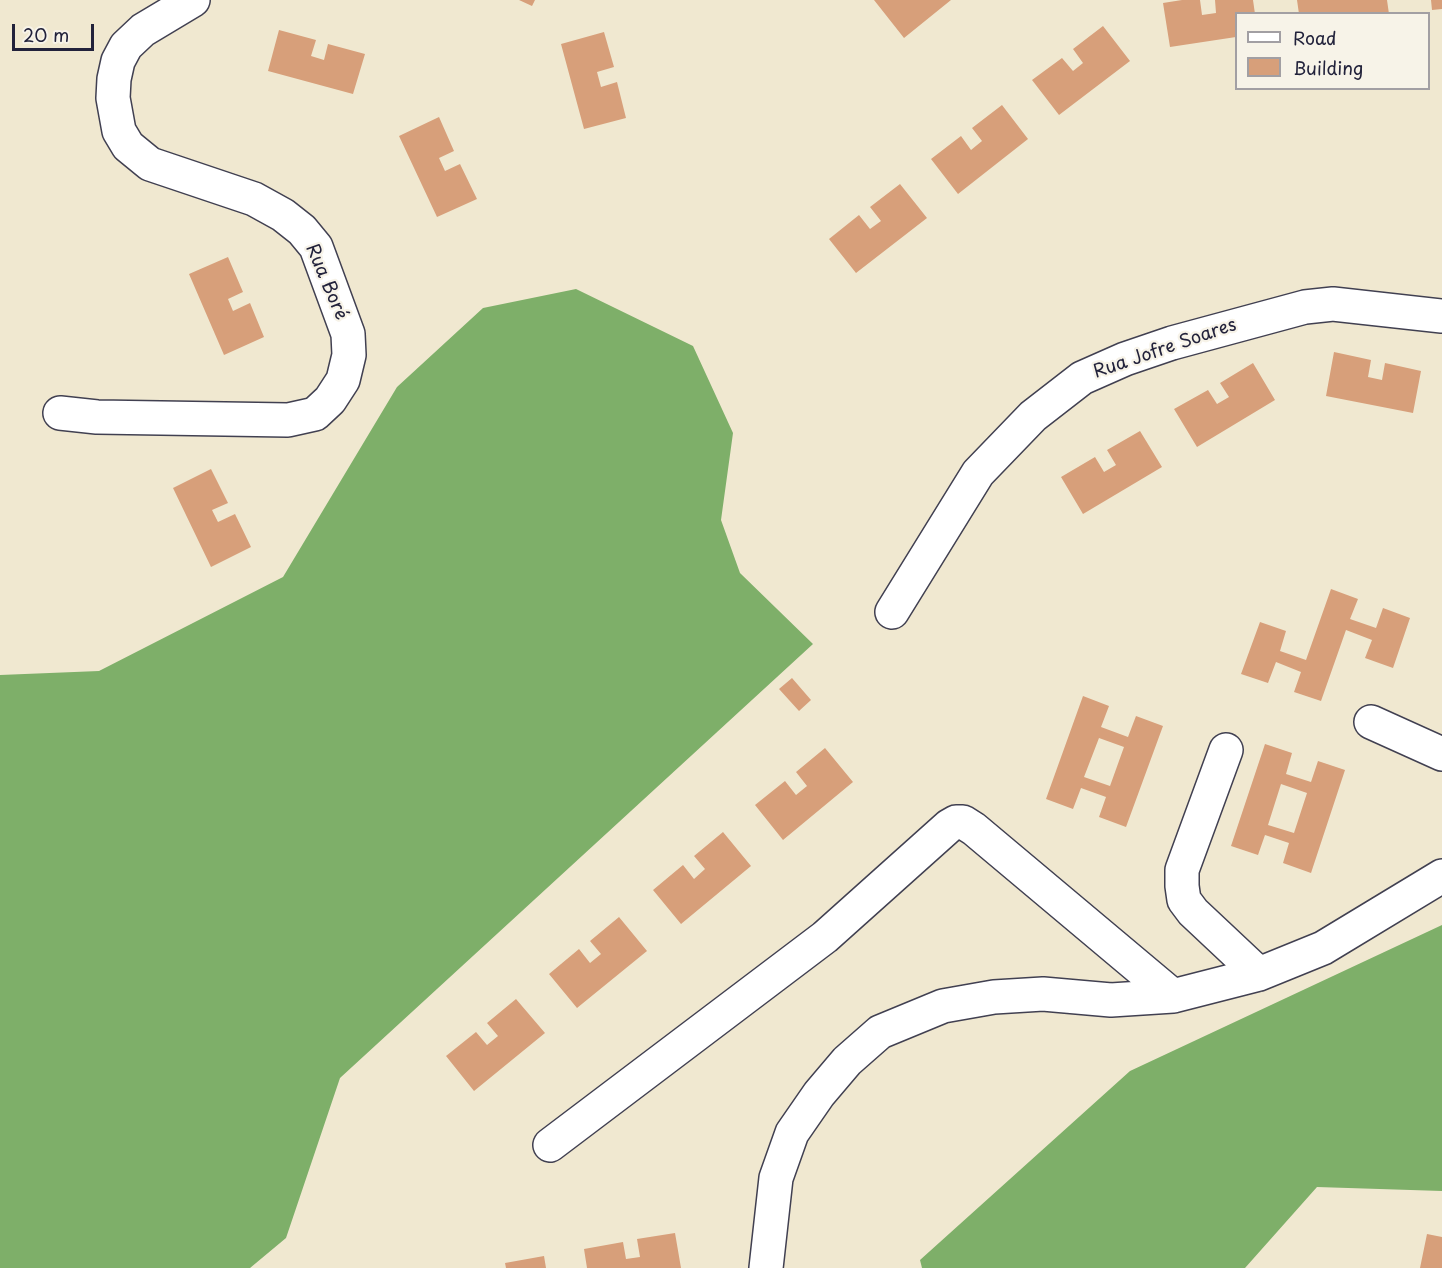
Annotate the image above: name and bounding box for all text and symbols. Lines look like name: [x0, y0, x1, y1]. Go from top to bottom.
scale bar: [15, 12, 98, 50]
legend: [1235, 12, 1430, 90]
text: 20 m: [23, 21, 69, 48]
text: Road: [1293, 24, 1337, 51]
text: Building: [1293, 54, 1363, 81]
street label: Rua Boré: [300, 241, 352, 323]
street label: Rua Jofre Soares: [1091, 314, 1239, 384]

